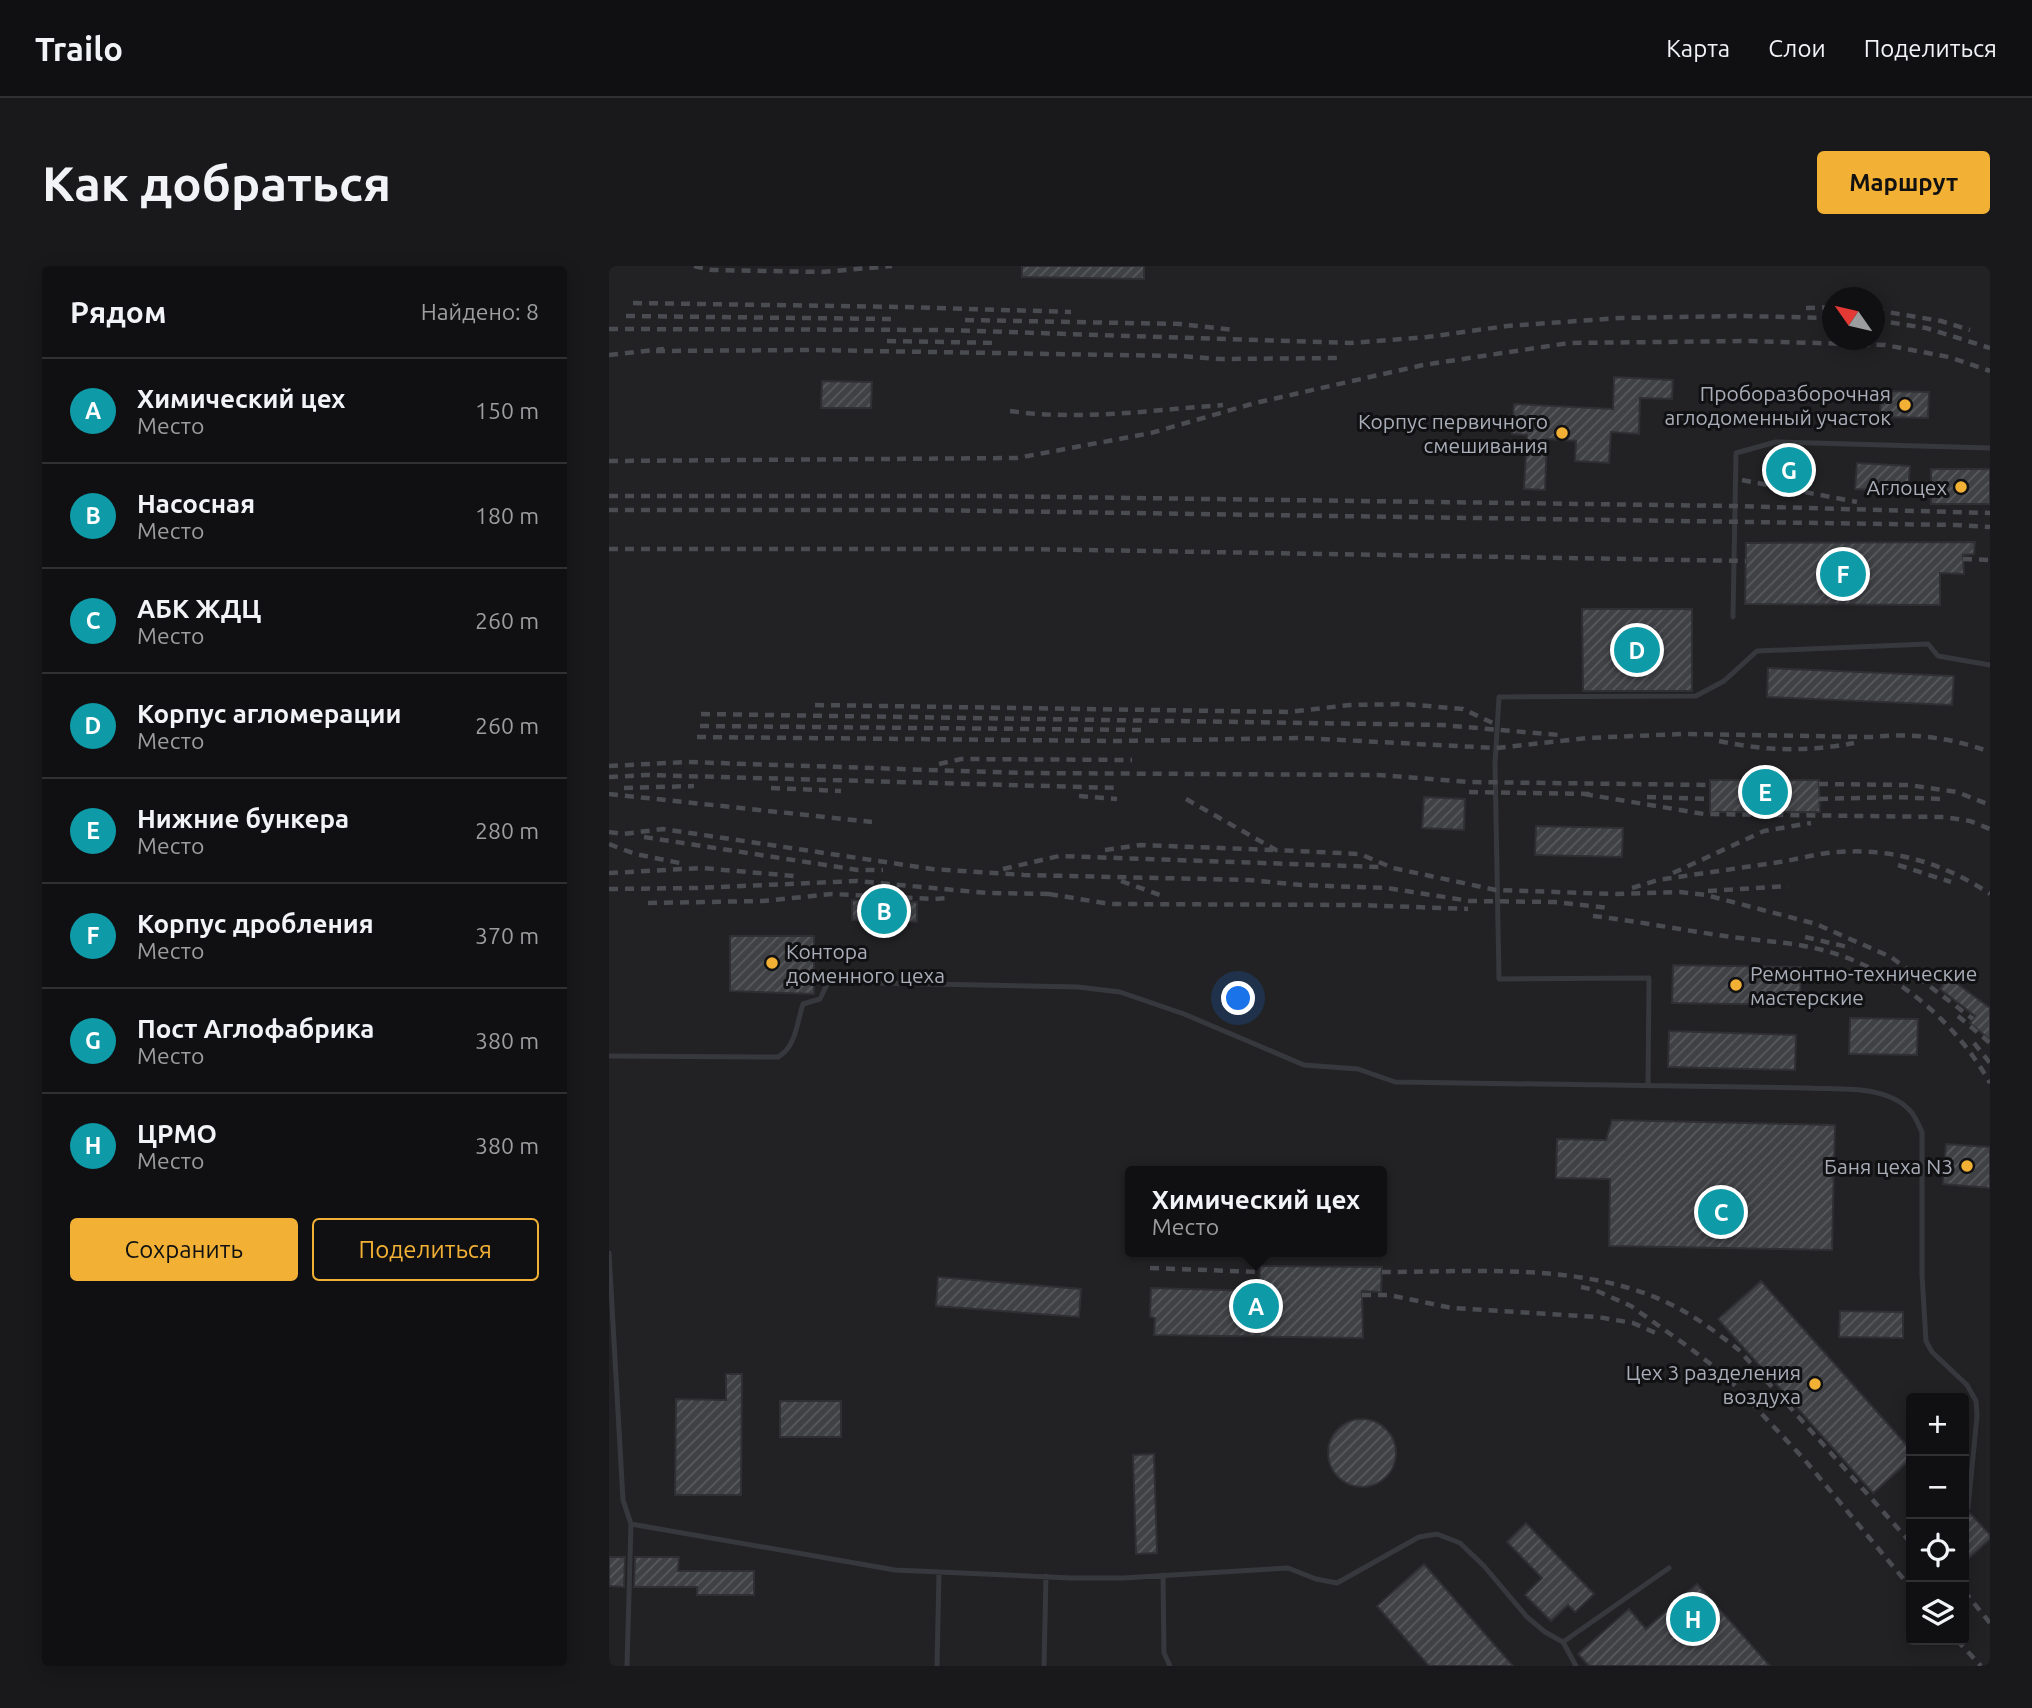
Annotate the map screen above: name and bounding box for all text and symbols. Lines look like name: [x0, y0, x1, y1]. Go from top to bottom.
text: Trailo: [35, 30, 123, 67]
text: Карта: [1666, 35, 1730, 62]
text: Слои: [1768, 35, 1826, 62]
text: Поделиться: [1864, 35, 1997, 62]
button: Маршрут: [1817, 151, 1990, 214]
text: Как добраться: [42, 155, 391, 210]
north arrow: [1822, 287, 1885, 350]
text: Рядом: [70, 295, 166, 329]
text: Найдено: 8: [421, 299, 539, 324]
place label: Проборазборочная аглодоменный участок: [1665, 381, 1891, 429]
text: Химический цех: [137, 384, 345, 413]
marker: Проборазборочная аглодоменный участок: [1897, 397, 1913, 413]
text: A: [85, 398, 101, 423]
text: 150 m: [475, 398, 539, 423]
place label: Корпус первичного смешивания: [1358, 409, 1548, 457]
text: Место: [137, 413, 204, 438]
marker: Корпус первичного смешивания: [1554, 425, 1570, 441]
pin: G: [1766, 444, 1812, 496]
place label: Аглоцех: [1867, 475, 1947, 499]
marker: Аглоцех: [1953, 479, 1969, 495]
text: Насосная: [137, 489, 255, 518]
text: B: [85, 503, 101, 528]
text: 180 m: [475, 503, 539, 528]
text: Место: [137, 518, 204, 543]
pin: F: [1820, 548, 1866, 600]
text: АБК ЖДЦ: [137, 594, 261, 623]
text: C: [86, 608, 100, 633]
text: 260 m: [475, 608, 539, 633]
text: Место: [137, 623, 204, 648]
pin: D: [1614, 624, 1660, 676]
text: Корпус агломерации: [137, 699, 401, 728]
text: D: [85, 713, 101, 738]
text: 260 m: [475, 713, 539, 738]
text: Место: [137, 728, 204, 753]
pin: E: [1742, 766, 1788, 818]
text: Нижние бункера: [137, 804, 349, 833]
text: E: [86, 818, 100, 843]
text: 280 m: [475, 818, 539, 843]
text: Место: [137, 833, 204, 858]
pin: B: [861, 885, 907, 937]
text: Корпус дробления: [137, 909, 374, 938]
text: F: [87, 923, 99, 948]
text: 370 m: [475, 923, 539, 948]
text: Место: [137, 938, 204, 963]
place label: Контора доменного цеха: [786, 939, 945, 987]
marker: Контора доменного цеха: [764, 955, 780, 971]
place label: Ремонтно-технические мастерские: [1750, 961, 1977, 1009]
marker: Ремонтно-технические мастерские: [1728, 977, 1744, 993]
your location: [1221, 981, 1255, 1015]
text: Пост Аглофабрика: [137, 1014, 374, 1043]
text: G: [85, 1028, 101, 1053]
text: 380 m: [475, 1028, 539, 1053]
text: Место: [137, 1043, 204, 1068]
text: ЦРМО: [137, 1119, 217, 1148]
text: H: [85, 1133, 101, 1158]
text: 380 m: [475, 1133, 539, 1158]
text: Место: [137, 1148, 204, 1173]
place label: Баня цеха N3: [1824, 1154, 1953, 1178]
marker: Баня цеха N3: [1959, 1158, 1975, 1174]
popup: [1125, 1166, 1387, 1257]
text: Химический цех: [1152, 1185, 1360, 1214]
pin: C: [1698, 1186, 1744, 1238]
text: Место: [1152, 1214, 1219, 1239]
button: Сохранить: [70, 1218, 298, 1281]
button: Поделиться: [312, 1218, 539, 1281]
pin: A: [1233, 1280, 1279, 1332]
place label: Цех 3 разделения воздуха: [1626, 1360, 1801, 1408]
marker: Цех 3 разделения воздуха: [1807, 1376, 1823, 1392]
map controls: [1906, 1393, 1969, 1645]
button: +: [1906, 1393, 1969, 1456]
button: −: [1906, 1456, 1969, 1519]
button: locate: [1906, 1519, 1969, 1582]
button: layers: [1906, 1582, 1969, 1645]
pin: H: [1670, 1593, 1716, 1645]

